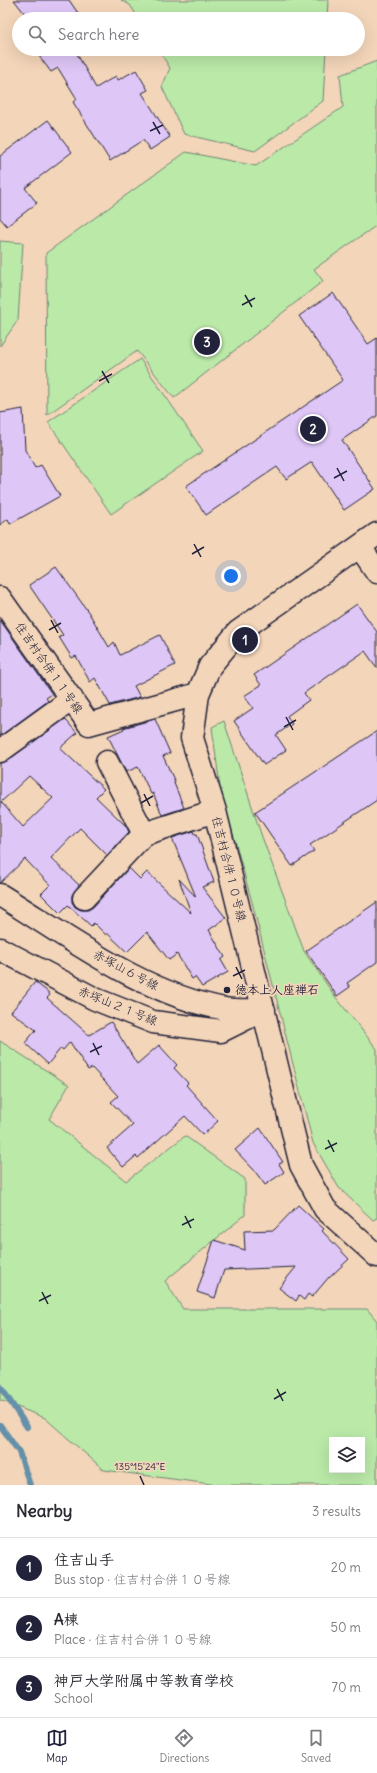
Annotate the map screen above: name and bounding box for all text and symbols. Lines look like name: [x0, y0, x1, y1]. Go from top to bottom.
search box: [12, 12, 365, 56]
icon: search: [26, 23, 48, 45]
text: Search here: [58, 25, 139, 44]
pin: 3: [194, 327, 220, 357]
pin: 2: [300, 414, 326, 444]
your location: [221, 566, 241, 586]
street label: 住吉村合併１１号線: [12, 619, 87, 716]
pin: 1: [232, 625, 258, 655]
street label: 住吉村合併１０号線: [209, 815, 250, 923]
street label: 赤塚山６号線: [91, 946, 162, 993]
place label: 徳本上人座禅石: [235, 982, 319, 997]
street label: 赤塚山２１号線: [76, 983, 160, 1028]
marker: 徳本上人座禅石: [222, 985, 232, 995]
map controls: [329, 1437, 365, 1473]
button: layers: [329, 1437, 365, 1473]
text: 135°15'24"E: [115, 1460, 165, 1473]
text: Nearby: [16, 1500, 72, 1522]
text: 3 results: [312, 1503, 361, 1520]
text: 住吉山手: [54, 1550, 114, 1569]
text: 1: [26, 1559, 32, 1576]
text: 20 m: [331, 1559, 361, 1576]
text: Bus stop · 住吉村合併１０号線: [54, 1571, 230, 1588]
text: A棟: [54, 1610, 79, 1629]
text: 2: [25, 1619, 33, 1636]
text: 50 m: [330, 1619, 361, 1636]
text: Place · 住吉村合併１０号線: [54, 1631, 212, 1648]
text: 神戸大学附属中等教育学校: [54, 1671, 234, 1690]
text: 3: [25, 1679, 33, 1696]
text: 70 m: [332, 1679, 361, 1696]
text: School: [54, 1690, 93, 1707]
tab: Map: [46, 1727, 68, 1765]
tab: Directions: [160, 1727, 209, 1765]
tab: Saved: [301, 1727, 331, 1765]

